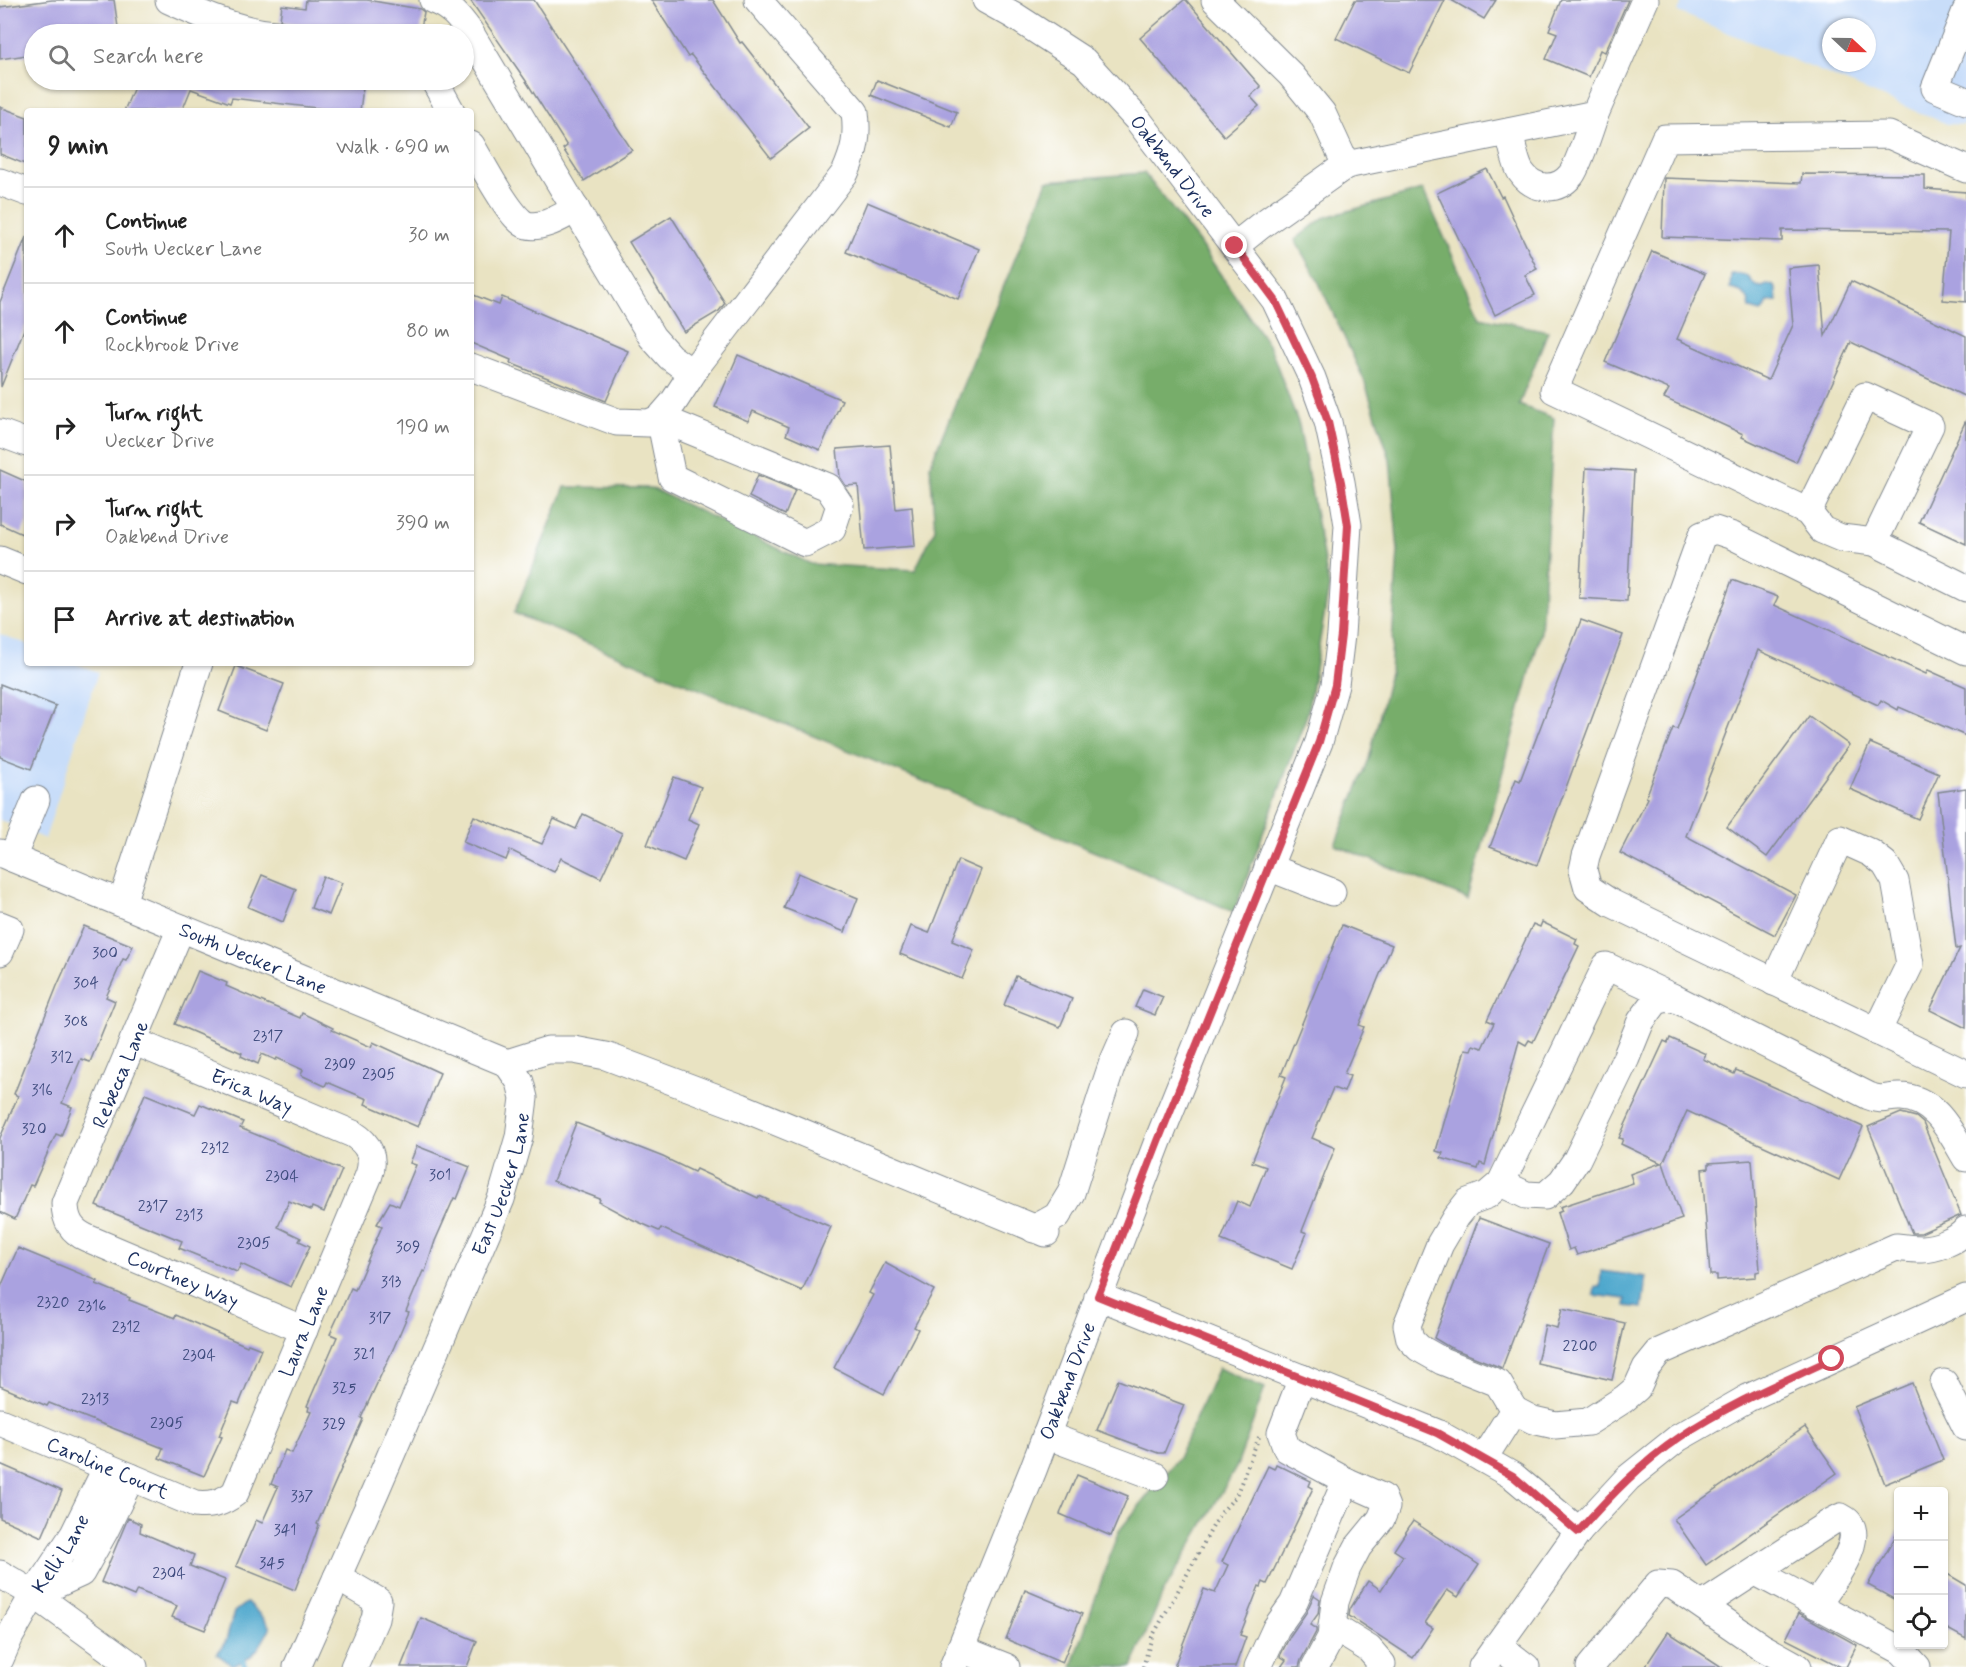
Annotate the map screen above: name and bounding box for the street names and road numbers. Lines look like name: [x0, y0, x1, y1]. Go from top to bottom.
street label: Oakbend Drive: [1123, 110, 1221, 224]
street label: South Uecker Lane: [175, 917, 330, 1002]
street label: Rebecca Lane: [87, 1017, 156, 1133]
street label: Erica Way: [206, 1063, 296, 1122]
street label: East Uecker Lane: [466, 1111, 537, 1260]
street label: Courtney Way: [122, 1244, 242, 1316]
street label: Laura Lane: [273, 1282, 336, 1381]
street label: Oakbend Drive: [1034, 1319, 1103, 1444]
street label: Caroline Court: [42, 1431, 173, 1506]
street label: Kelli Lane: [26, 1510, 97, 1599]

